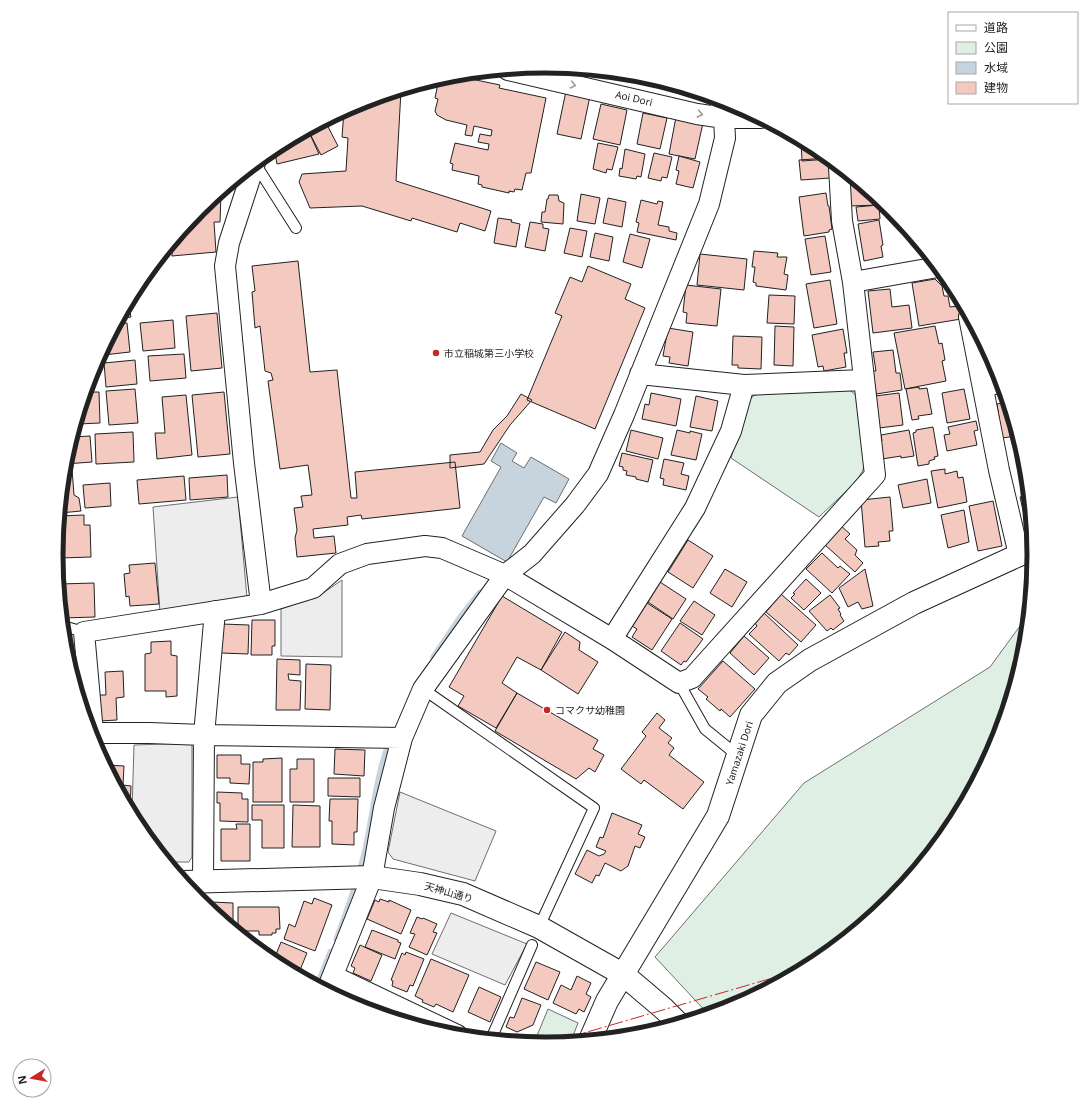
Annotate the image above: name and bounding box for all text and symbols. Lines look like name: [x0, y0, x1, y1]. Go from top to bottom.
legend: [948, 12, 1078, 104]
text: 道路: [984, 19, 1008, 36]
text: 公園: [984, 39, 1008, 56]
text: 水域: [984, 59, 1008, 76]
text: 建物: [984, 79, 1008, 96]
one-way arrow: [570, 80, 576, 88]
street label: Aoi Dori: [614, 87, 654, 109]
one-way arrow: [697, 109, 703, 118]
place label: 市立稲城第三小学校: [444, 346, 534, 360]
marker: 市立稲城第三小学校: [431, 348, 441, 358]
place label: コマクサ幼稚園: [555, 703, 625, 717]
marker: コマクサ幼稚園: [542, 705, 552, 715]
street label: Yamazaki Dori: [722, 719, 756, 787]
street label: 天神山通り: [423, 878, 475, 906]
north arrow: [12, 1058, 52, 1098]
text: N: [13, 1074, 30, 1086]

